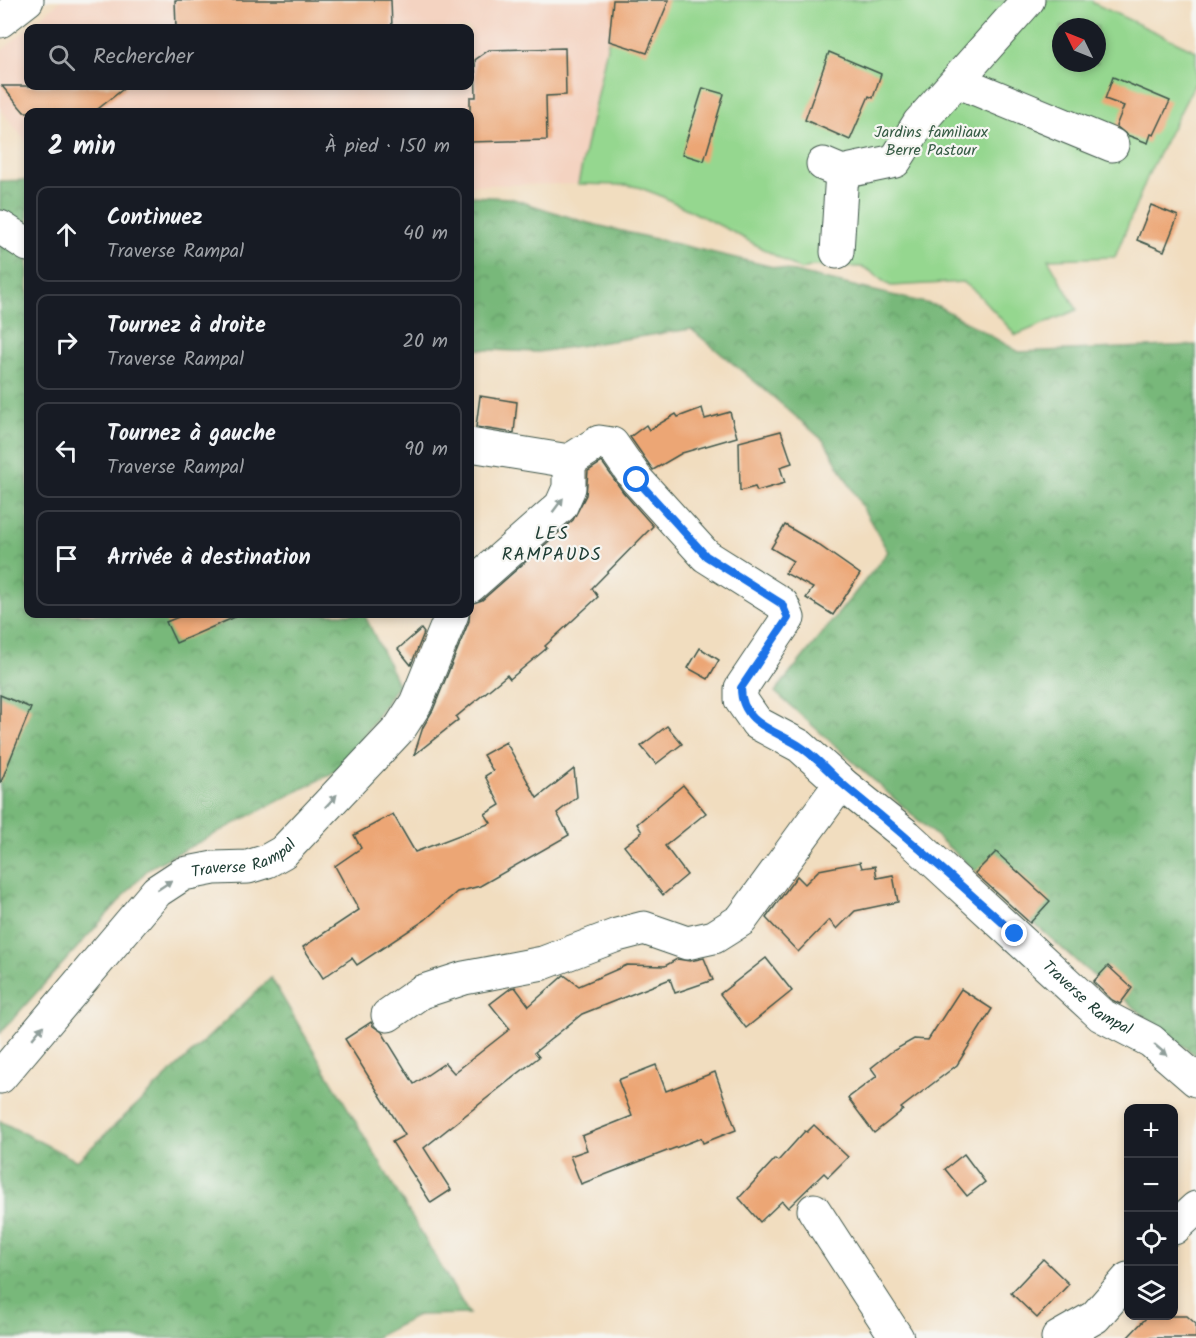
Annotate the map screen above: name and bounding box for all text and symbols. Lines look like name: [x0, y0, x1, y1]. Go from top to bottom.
north arrow: [1052, 18, 1106, 72]
search box: [24, 24, 474, 90]
text: Rechercher: [93, 40, 193, 75]
icon: search: [45, 41, 78, 74]
park label: Jardins familiaux Berre Pastour: [874, 120, 989, 163]
text: 2 min: [48, 126, 116, 168]
text: À pied · 150 m: [325, 131, 450, 163]
text: Continuez: [107, 201, 203, 236]
icon: ahead: [50, 218, 83, 251]
text: 40 m: [403, 218, 448, 250]
text: Traverse Rampal: [107, 236, 244, 268]
text: Tournez à droite: [107, 309, 266, 344]
icon: right: [50, 326, 83, 359]
text: 20 m: [402, 326, 448, 358]
text: Traverse Rampal: [107, 344, 244, 376]
text: Tournez à gauche: [107, 417, 276, 452]
icon: left: [50, 434, 83, 467]
text: 90 m: [404, 434, 448, 466]
text: Traverse Rampal: [107, 452, 244, 484]
route start: [623, 466, 649, 492]
one-way arrow: [552, 497, 564, 512]
district label: LES RAMPAUDS: [502, 520, 602, 570]
text: Arrivée à destination: [107, 541, 311, 576]
icon: arrive: [50, 542, 83, 575]
one-way arrow: [323, 794, 337, 808]
street label: Traverse Rampal: [189, 833, 302, 885]
one-way arrow: [157, 880, 173, 891]
route end: [1001, 920, 1027, 946]
street label: Traverse Rampal: [1037, 954, 1137, 1042]
one-way arrow: [31, 1025, 43, 1040]
one-way arrow: [1153, 1043, 1168, 1056]
map controls: [1124, 1104, 1178, 1320]
button: +: [1124, 1104, 1178, 1158]
button: −: [1124, 1158, 1178, 1212]
button: locate: [1124, 1212, 1178, 1266]
button: layers: [1124, 1266, 1178, 1320]

